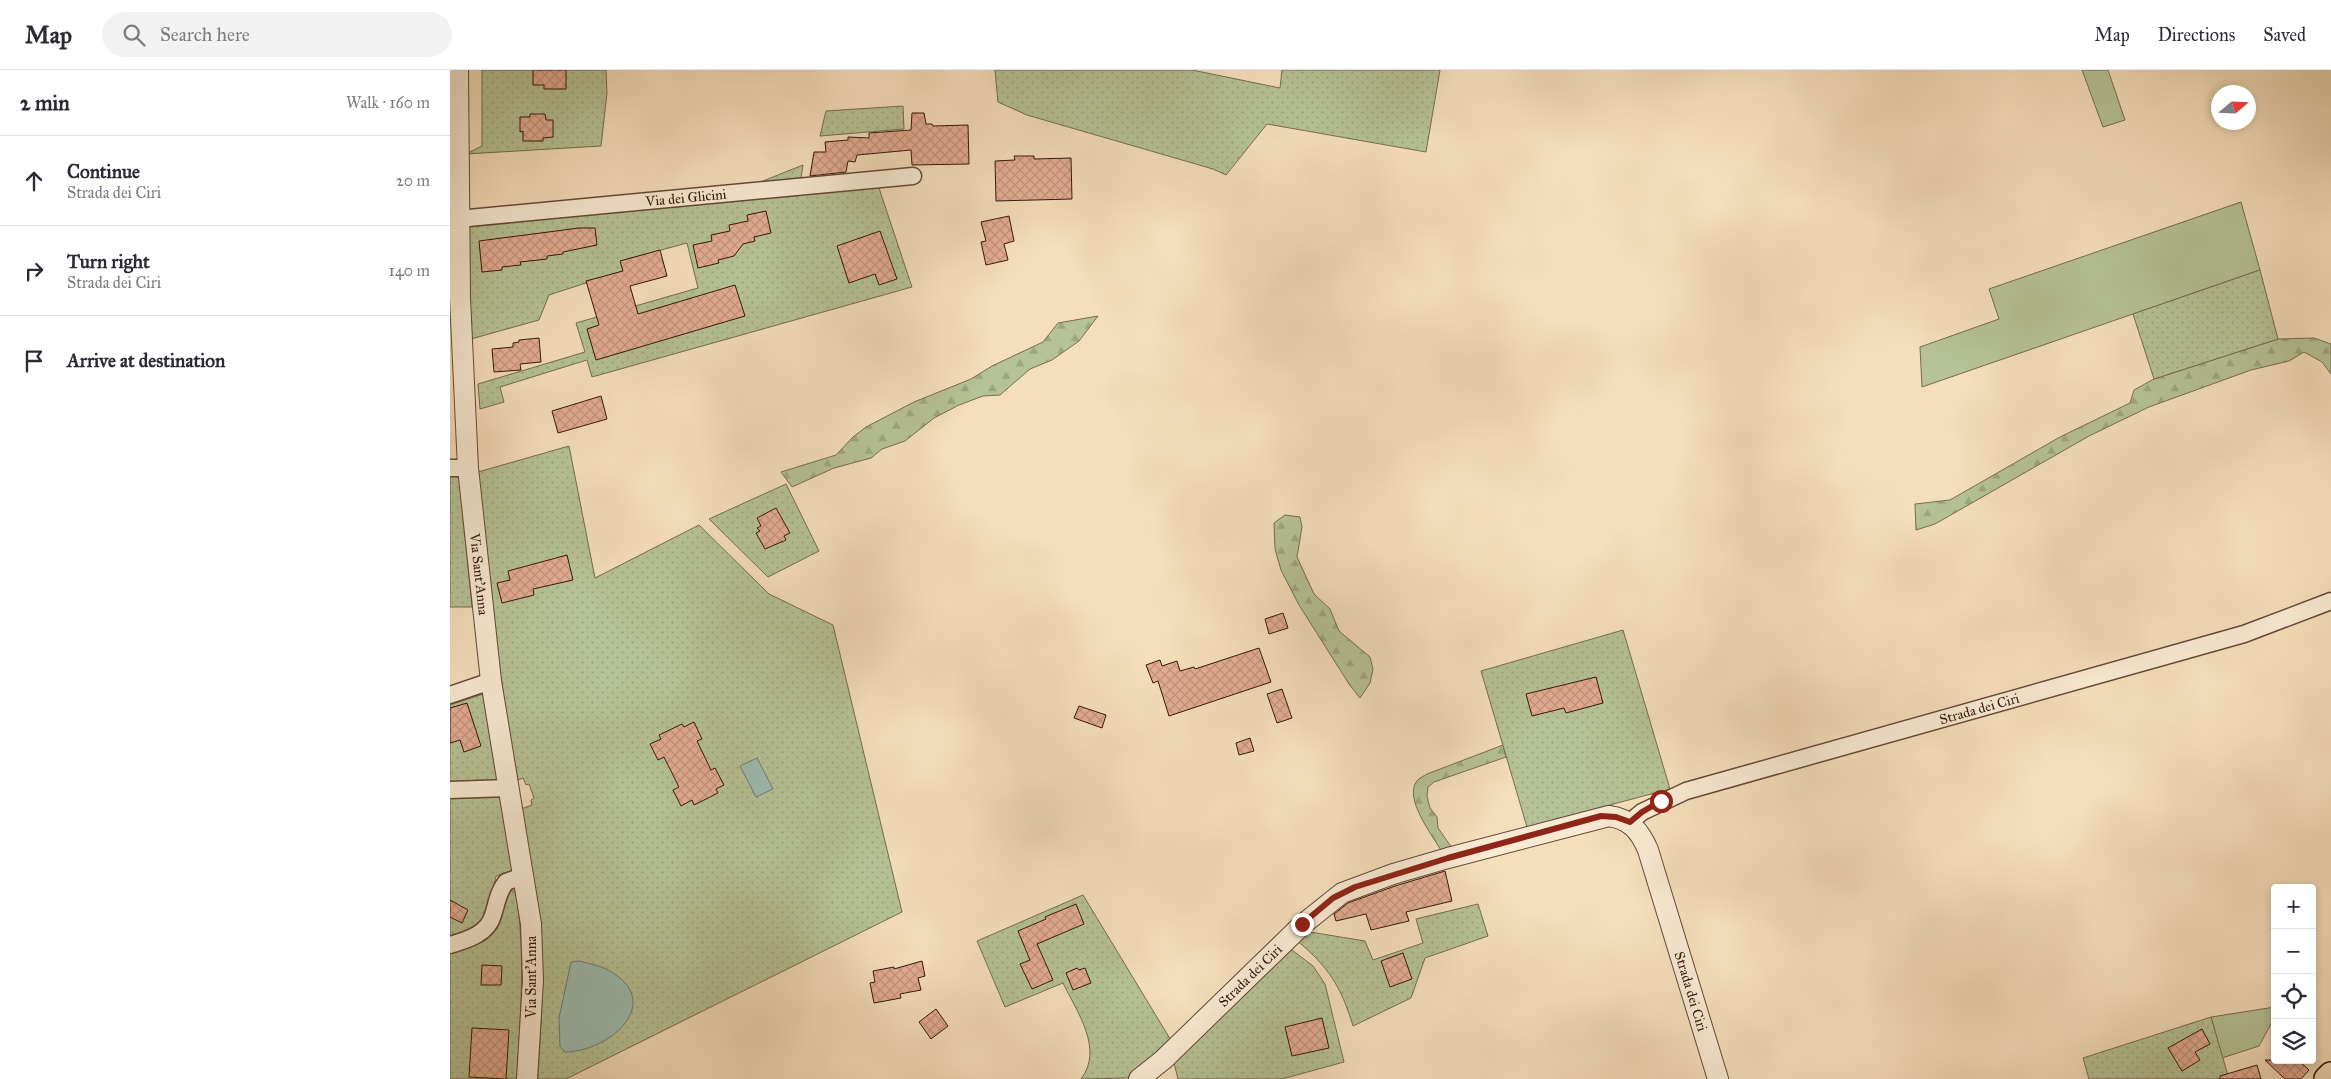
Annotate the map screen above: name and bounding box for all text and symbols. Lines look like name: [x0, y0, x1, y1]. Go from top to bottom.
search box: [102, 12, 452, 57]
text: Map: [25, 20, 72, 50]
icon: search: [120, 21, 148, 49]
text: Search here: [160, 23, 250, 46]
text: Map: [2094, 24, 2130, 46]
text: Directions: [2158, 24, 2235, 46]
text: Saved: [2263, 24, 2306, 46]
north arrow: [2211, 85, 2256, 130]
text: 2 min: [20, 90, 70, 116]
text: Walk · 160 m: [346, 93, 430, 112]
text: Continue: [67, 160, 140, 183]
icon: ahead: [20, 167, 48, 195]
text: 20 m: [396, 171, 430, 190]
text: Strada dei Ciri: [67, 183, 161, 202]
street label: Via dei Glicini: [644, 185, 727, 210]
text: Turn right: [67, 250, 150, 273]
icon: right: [20, 257, 48, 285]
text: 140 m: [389, 261, 430, 280]
text: Strada dei Ciri: [67, 273, 161, 292]
icon: arrive: [20, 347, 48, 375]
text: Arrive at destination: [67, 349, 225, 372]
street label: Via Sant'Anna: [466, 531, 492, 616]
street label: Strada dei Ciri: [1937, 689, 2021, 728]
route start: [1650, 790, 1673, 813]
map controls: [2271, 884, 2316, 1064]
button: +: [2271, 884, 2316, 929]
route end: [1291, 913, 1314, 936]
button: −: [2271, 929, 2316, 974]
street label: Via Sant'Anna: [523, 936, 540, 1019]
street label: Strada dei Ciri: [1215, 941, 1286, 1010]
street label: Strada dei Ciri: [1671, 949, 1711, 1033]
button: locate: [2271, 974, 2316, 1019]
button: layers: [2271, 1019, 2316, 1064]

